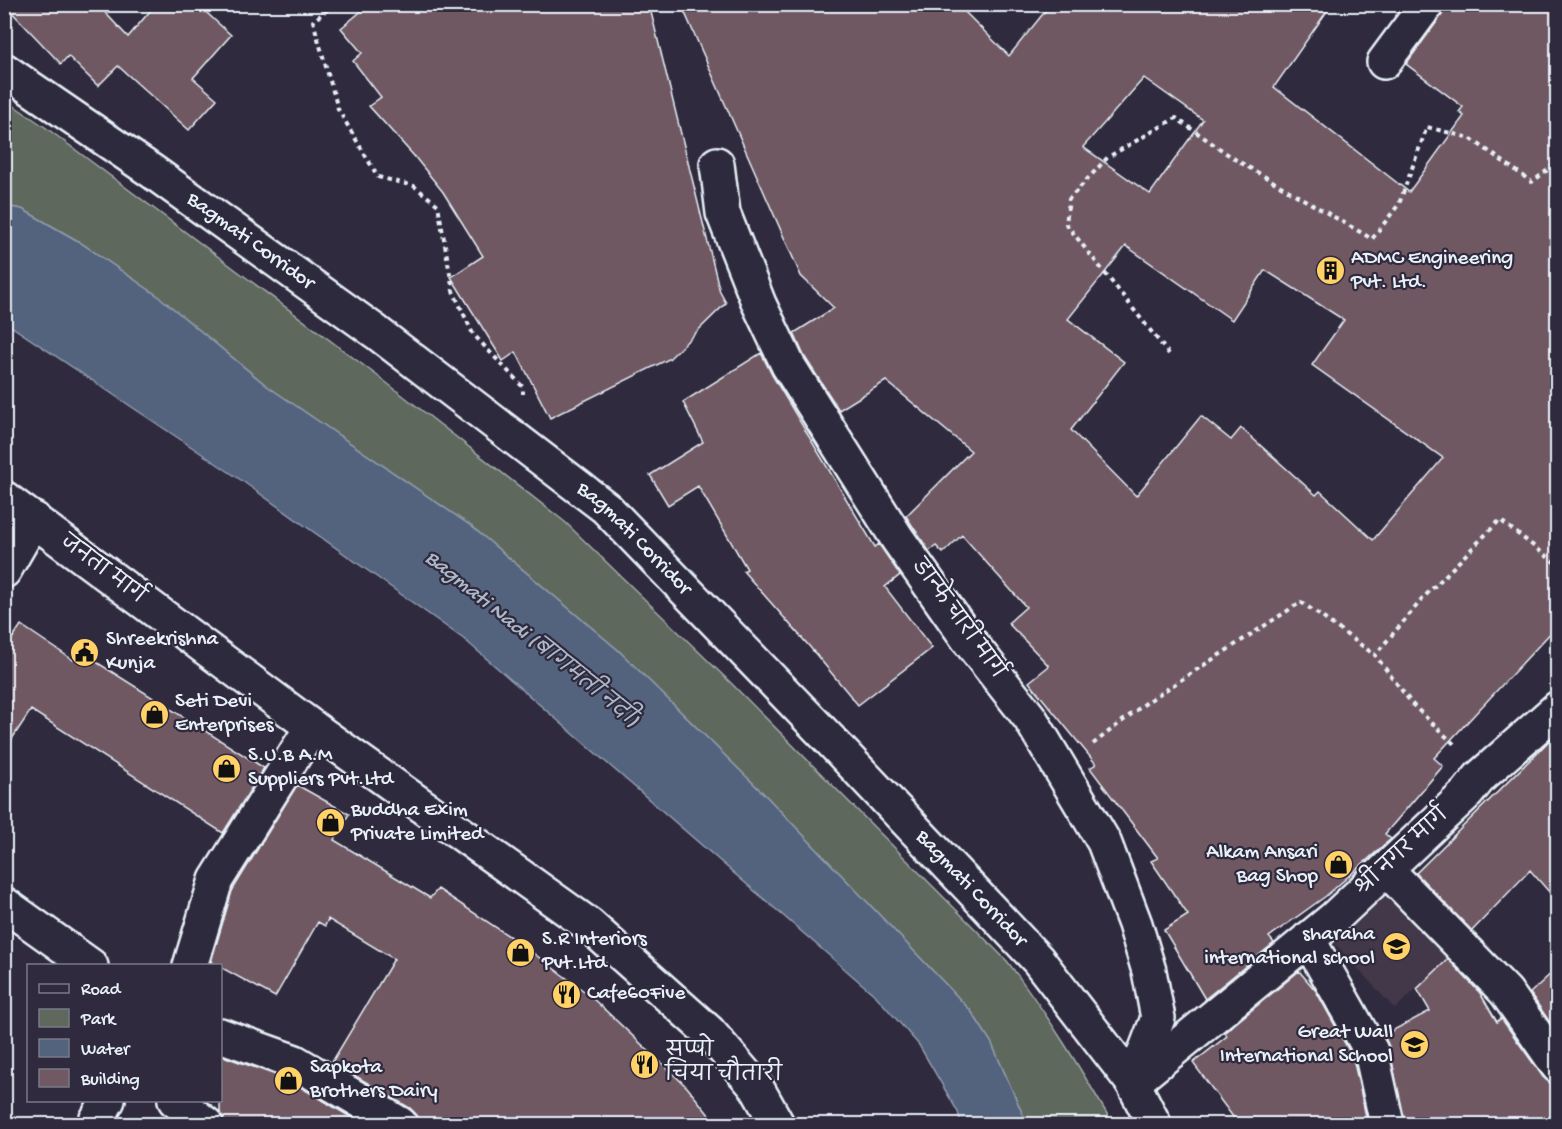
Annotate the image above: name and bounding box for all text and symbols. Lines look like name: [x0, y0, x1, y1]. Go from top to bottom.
street label: Bagmati Corridor: [180, 187, 320, 297]
place label: ADMC Engineering Pvt. Ltd.: [1350, 247, 1513, 296]
building icon: ADMC Engineering Pvt. Ltd.: [1314, 255, 1346, 287]
street label: Bagmati Corridor: [570, 477, 697, 602]
street label: जनता मार्ग: [54, 525, 154, 612]
water label: Bagmati Nadi (बागमती नदी): [419, 540, 648, 735]
street label: डान्फे चारी मार्ग: [905, 549, 1017, 686]
place label: Shreekrishna Kunja: [106, 628, 219, 677]
public building icon: Shreekrishna Kunja: [69, 636, 101, 668]
place label: Seti Devi Enterprises: [175, 690, 275, 739]
shop icon: Seti Devi Enterprises: [138, 698, 170, 730]
place label: S.U.B A.M Suppliers Pvt.Ltd: [248, 744, 395, 793]
shop icon: S.U.B A.M Suppliers Pvt.Ltd: [211, 752, 243, 784]
street label: श्री नगर मार्ग: [1347, 798, 1456, 902]
place label: Buddha Exim Private Limited: [350, 799, 485, 848]
shop icon: Buddha Exim Private Limited: [314, 807, 346, 839]
street label: Bagmati Corridor: [909, 824, 1033, 954]
place label: Alkam Ansari Bag Shop: [1206, 841, 1319, 890]
shop icon: Alkam Ansari Bag Shop: [1323, 849, 1355, 881]
place label: sharaha international school: [1204, 923, 1376, 972]
place label: S.R Interiors Pvt.Ltd: [541, 928, 648, 977]
school or university icon: sharaha international school: [1380, 931, 1412, 963]
shop icon: S.R Interiors Pvt.Ltd: [505, 936, 537, 968]
legend: [27, 964, 222, 1102]
restaurant icon: Cafe60Five: [550, 978, 582, 1010]
text: Road: [81, 980, 122, 1001]
place label: Cafe60Five: [587, 982, 686, 1007]
text: Park: [80, 1010, 117, 1031]
place label: Great Wall International School: [1220, 1021, 1393, 1070]
school or university icon: Great Wall International School: [1398, 1029, 1430, 1061]
place label: सुप्पो चिया चौतारी: [664, 1033, 784, 1089]
text: Water: [81, 1040, 131, 1061]
restaurant icon: सुप्पो चिया चौतारी: [628, 1048, 660, 1080]
place label: Sapkota Brothers Dairy: [309, 1056, 438, 1105]
shop icon: Sapkota Brothers Dairy: [273, 1064, 305, 1096]
text: Building: [80, 1070, 140, 1091]

